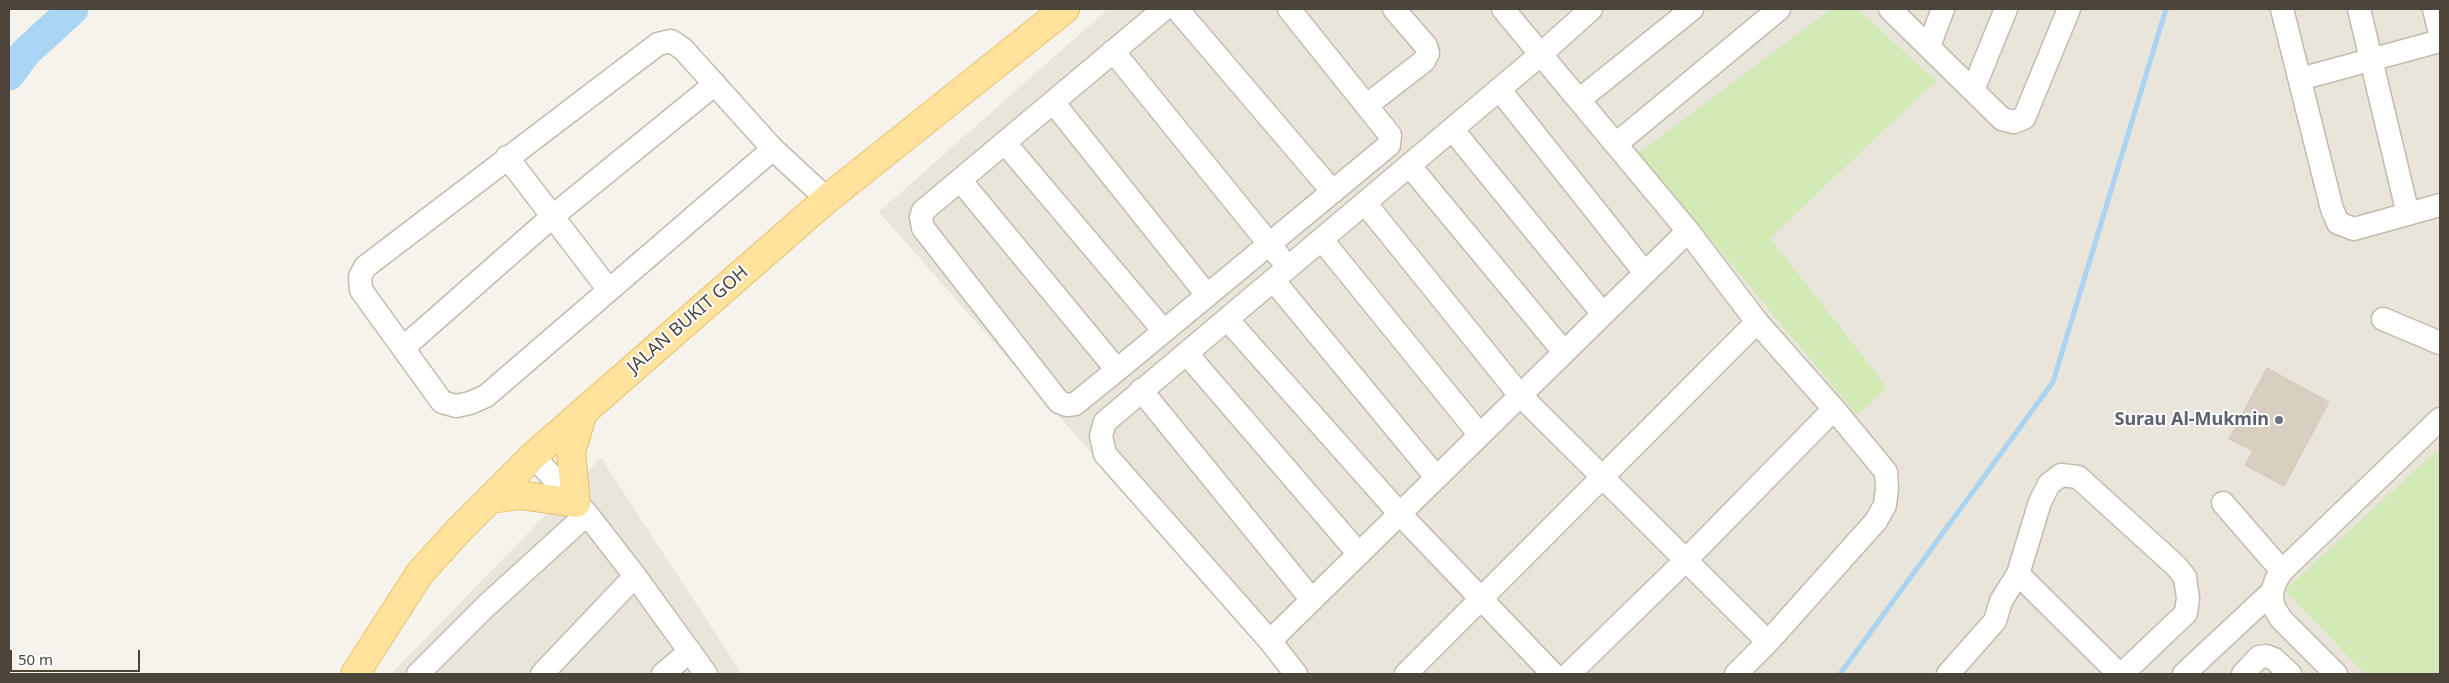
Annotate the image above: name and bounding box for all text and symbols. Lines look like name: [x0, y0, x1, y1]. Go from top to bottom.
street label: JALAN BUKIT GOH: [623, 262, 753, 378]
place label: Surau Al-Mukmin: [2114, 409, 2269, 431]
marker: Surau Al-Mukmin: [2273, 414, 2285, 426]
scale bar: [12, 640, 142, 672]
text: 50 m: [18, 649, 53, 669]

